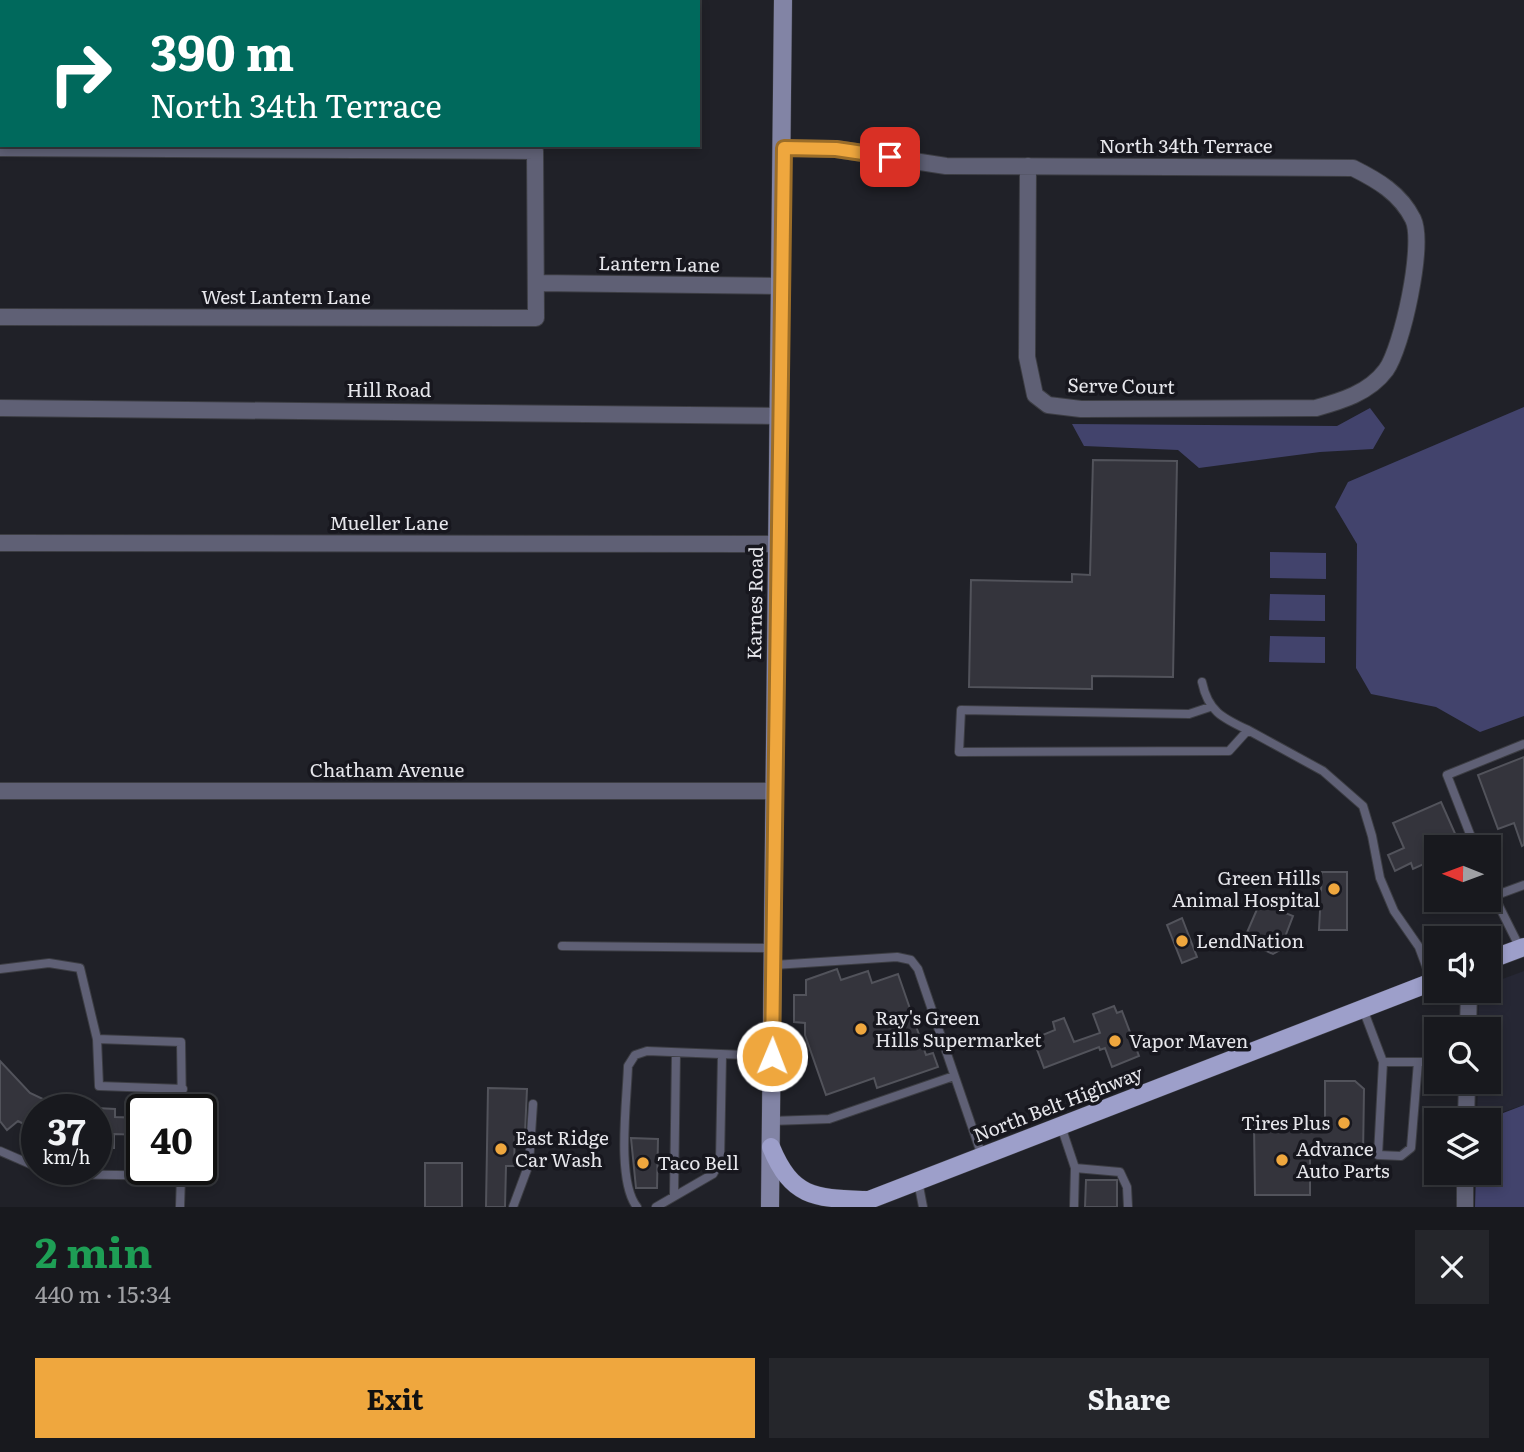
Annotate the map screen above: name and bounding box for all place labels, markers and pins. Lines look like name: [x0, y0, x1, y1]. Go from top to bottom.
pin: [860, 127, 920, 187]
place label: Green Hills Animal Hospital: [1172, 863, 1320, 913]
marker: Green Hills Animal Hospital: [1326, 881, 1342, 897]
place label: LendNation: [1196, 926, 1304, 954]
marker: LendNation: [1174, 933, 1190, 949]
place label: Ray's Green Hills Supermarket: [875, 1003, 1042, 1053]
marker: Ray's Green Hills Supermarket: [853, 1021, 869, 1037]
place label: Vapor Maven: [1129, 1026, 1248, 1054]
marker: Vapor Maven: [1107, 1033, 1123, 1049]
place label: Tires Plus: [1241, 1108, 1330, 1136]
marker: Tires Plus: [1336, 1115, 1352, 1131]
place label: East Ridge Car Wash: [515, 1123, 609, 1173]
place label: Advance Auto Parts: [1296, 1134, 1390, 1184]
marker: East Ridge Car Wash: [493, 1141, 509, 1157]
place label: Taco Bell: [657, 1148, 739, 1176]
marker: Advance Auto Parts: [1274, 1152, 1290, 1168]
marker: Taco Bell: [635, 1155, 651, 1171]

